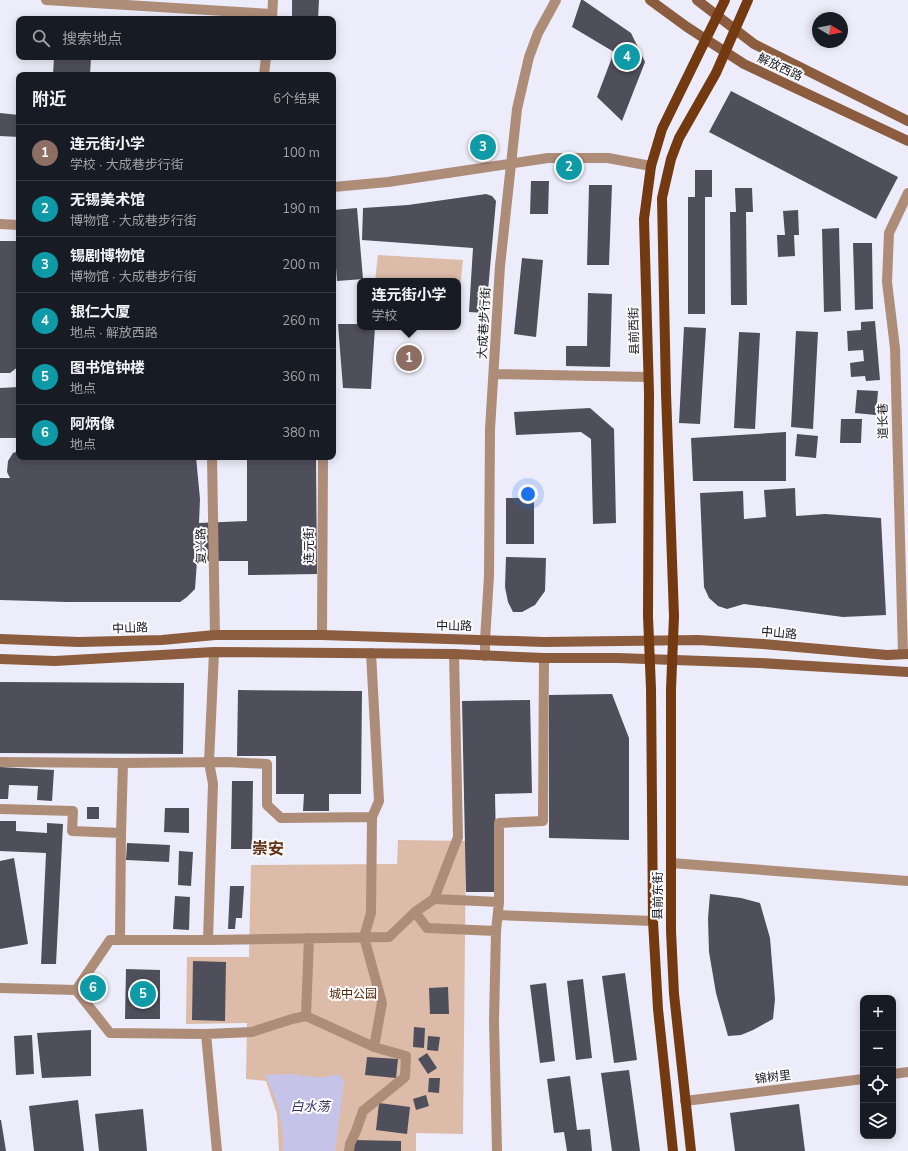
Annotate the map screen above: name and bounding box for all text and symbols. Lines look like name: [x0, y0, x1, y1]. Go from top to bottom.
north arrow: [812, 12, 848, 48]
search box: [16, 16, 336, 60]
icon: search: [30, 27, 52, 49]
text: 搜索地点: [62, 29, 122, 49]
pin: 4: [614, 42, 640, 72]
street label: 解放西路: [755, 50, 805, 84]
text: 附近: [32, 88, 66, 111]
text: 6个结果: [273, 90, 320, 108]
pin: 3: [470, 132, 496, 162]
text: 连元街小学: [70, 134, 145, 154]
text: 1: [41, 144, 49, 162]
text: 100 m: [282, 144, 320, 162]
pin: 2: [556, 152, 582, 182]
text: 学校 · 大成巷步行街: [70, 156, 184, 174]
text: 无锡美术馆: [70, 190, 145, 210]
text: 2: [41, 200, 49, 218]
text: 190 m: [282, 200, 320, 218]
text: 博物馆 · 大成巷步行街: [70, 212, 197, 230]
text: 锡剧博物馆: [70, 246, 145, 266]
text: 3: [41, 256, 49, 274]
text: 200 m: [282, 256, 320, 274]
text: 博物馆 · 大成巷步行街: [70, 268, 197, 286]
popup: [357, 278, 461, 330]
text: 连元街小学: [371, 285, 447, 305]
street label: 大成巷步行街: [474, 287, 494, 359]
text: 银仁大厦: [70, 302, 130, 322]
text: 学校: [371, 307, 398, 325]
street label: 县前西街: [626, 307, 642, 355]
text: 4: [41, 312, 49, 330]
text: 260 m: [282, 312, 320, 330]
text: 地点 · 解放西路: [70, 324, 158, 342]
pin: 1: [396, 343, 422, 373]
text: 图书馆钟楼: [70, 358, 145, 378]
text: 5: [41, 368, 49, 386]
text: 360 m: [282, 368, 320, 386]
text: 地点: [70, 380, 96, 398]
street label: 道长巷: [875, 403, 891, 439]
text: 阿炳像: [70, 414, 115, 434]
text: 6: [41, 424, 49, 442]
text: 380 m: [282, 424, 320, 442]
text: 地点: [70, 436, 96, 454]
your location: [518, 484, 538, 504]
street label: 复兴路: [193, 528, 209, 564]
street label: 连元街: [301, 528, 317, 564]
street label: 中山路: [436, 618, 472, 634]
street label: 中山路: [112, 619, 148, 637]
street label: 中山路: [760, 623, 798, 643]
district label: 崇安: [252, 838, 284, 860]
street label: 县前东街: [650, 872, 666, 920]
pin: 6: [80, 973, 106, 1003]
pin: 5: [130, 979, 156, 1009]
park label: 城中公园: [329, 986, 377, 1002]
map controls: [860, 995, 896, 1139]
button: +: [860, 995, 896, 1031]
button: −: [860, 1031, 896, 1067]
street label: 锦树里: [754, 1067, 792, 1087]
button: locate: [860, 1067, 896, 1103]
water label: 白水荡: [290, 1098, 331, 1116]
button: layers: [860, 1103, 896, 1139]

